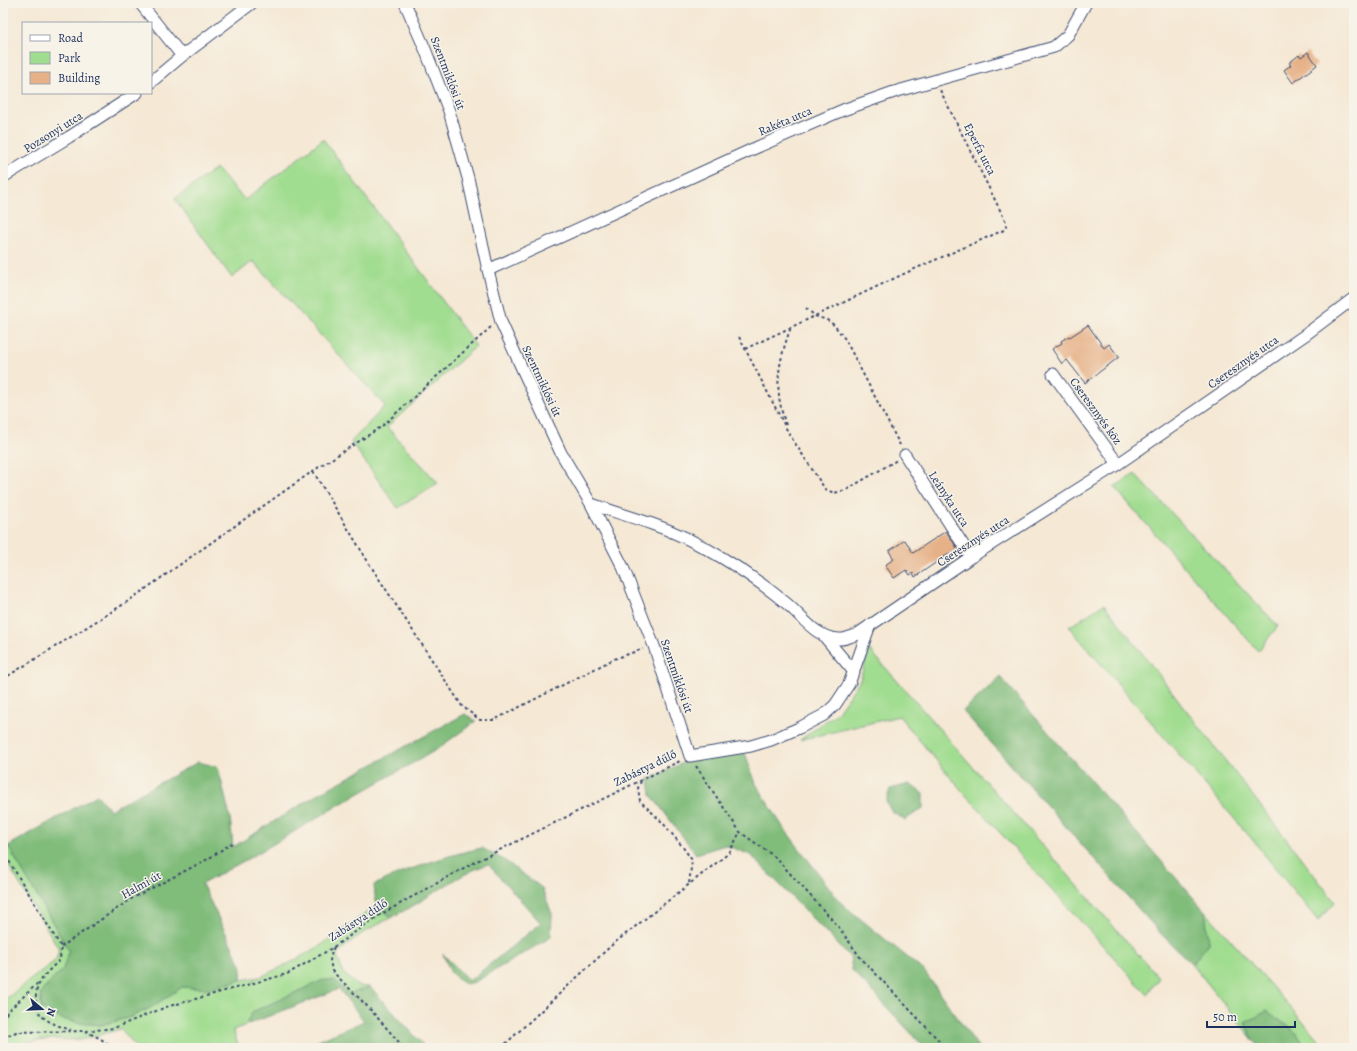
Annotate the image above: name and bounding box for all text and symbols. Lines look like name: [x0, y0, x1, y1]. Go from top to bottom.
legend: [22, 22, 152, 94]
text: Road: [58, 30, 84, 46]
street label: Szentmiklósi út: [427, 34, 469, 112]
text: Park: [58, 50, 81, 66]
text: Building: [58, 70, 100, 86]
street label: Rakéta utca: [756, 102, 815, 139]
street label: Pozsonyi utca: [20, 107, 86, 156]
street label: Eperfa utca: [960, 120, 1000, 178]
street label: Cseresznyés utca: [1204, 331, 1282, 392]
street label: Szentmiklósi út: [518, 343, 566, 419]
street label: Cseresznyés köz: [1066, 374, 1126, 448]
street label: Leányka utca: [925, 468, 973, 530]
street label: Cseresznyés utca: [934, 511, 1013, 570]
street label: Szentmiklósi út: [657, 637, 697, 715]
street label: Zabástya dűlő: [611, 746, 679, 790]
street label: Halmi út: [118, 867, 164, 903]
street label: Zabástya dűlő: [325, 895, 391, 945]
north arrow: [22, 989, 62, 1029]
scale bar: [1207, 1003, 1295, 1029]
text: N: [43, 1006, 59, 1018]
text: 50 m: [1213, 1009, 1237, 1025]

